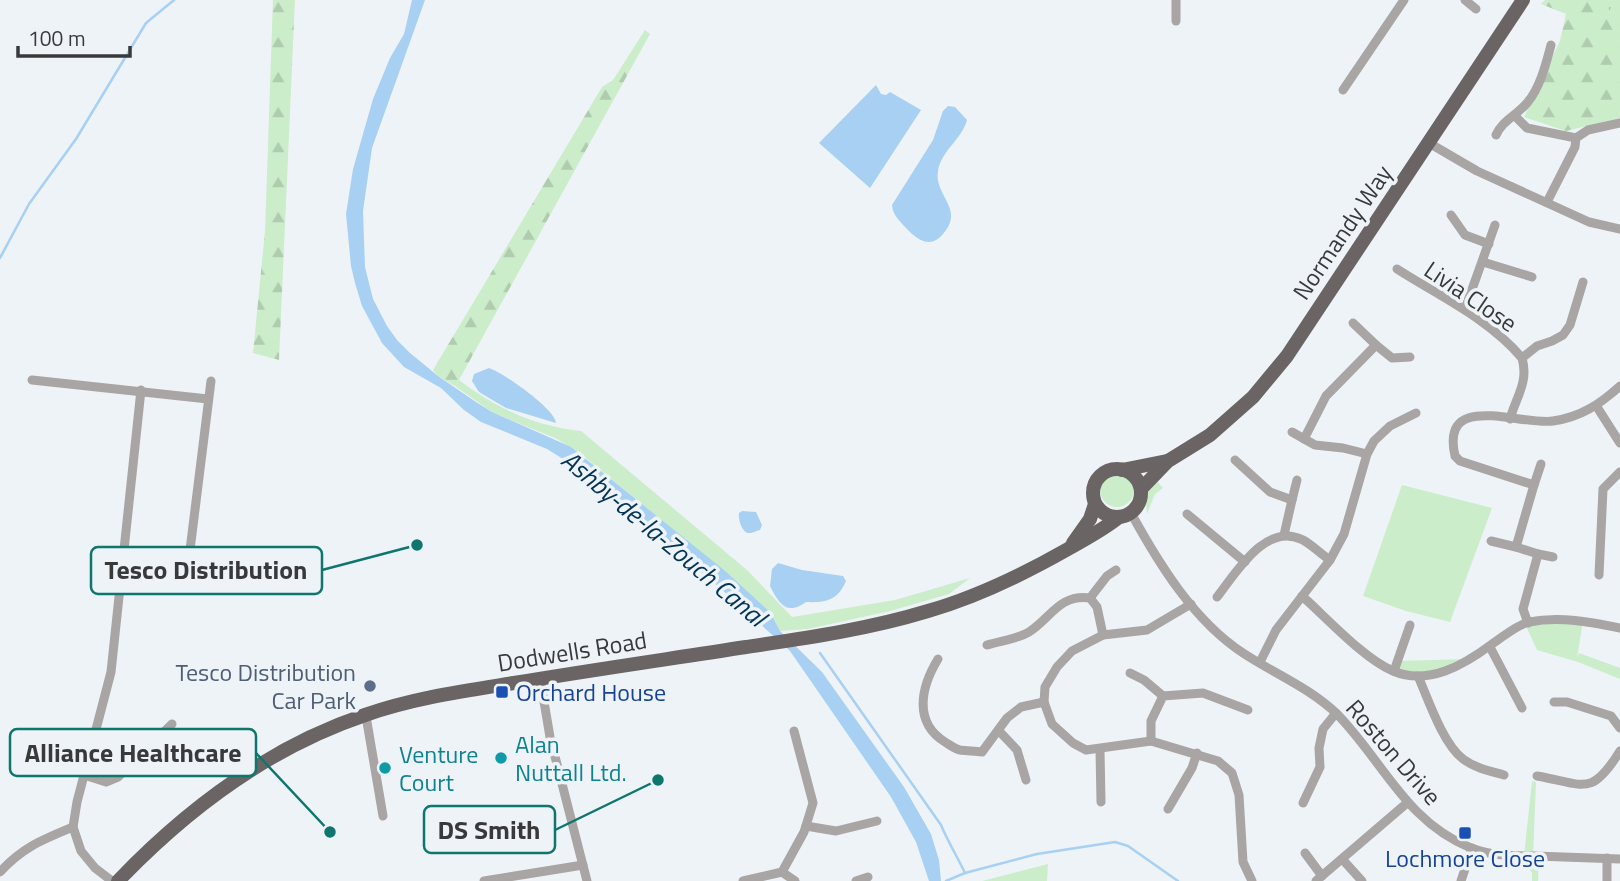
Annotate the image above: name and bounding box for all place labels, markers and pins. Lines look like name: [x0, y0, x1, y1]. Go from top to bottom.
callout: Tesco Distribution: [91, 547, 322, 594]
place label: Tesco Distribution Car Park: [176, 654, 356, 718]
place label: Orchard House: [516, 674, 666, 710]
marker: Tesco Distribution Car Park: [362, 678, 378, 694]
marker: Orchard House: [494, 684, 510, 700]
place label: Alan Nuttall Ltd.: [515, 726, 627, 790]
callout: Alliance Healthcare: [10, 729, 256, 776]
place label: Venture Court: [399, 736, 479, 800]
marker: Alan Nuttall Ltd.: [493, 750, 509, 766]
marker: Venture Court: [377, 760, 393, 776]
callout: DS Smith: [424, 806, 555, 853]
marker: Lochmore Close: [1457, 825, 1473, 841]
place label: Lochmore Close: [1385, 840, 1545, 876]

